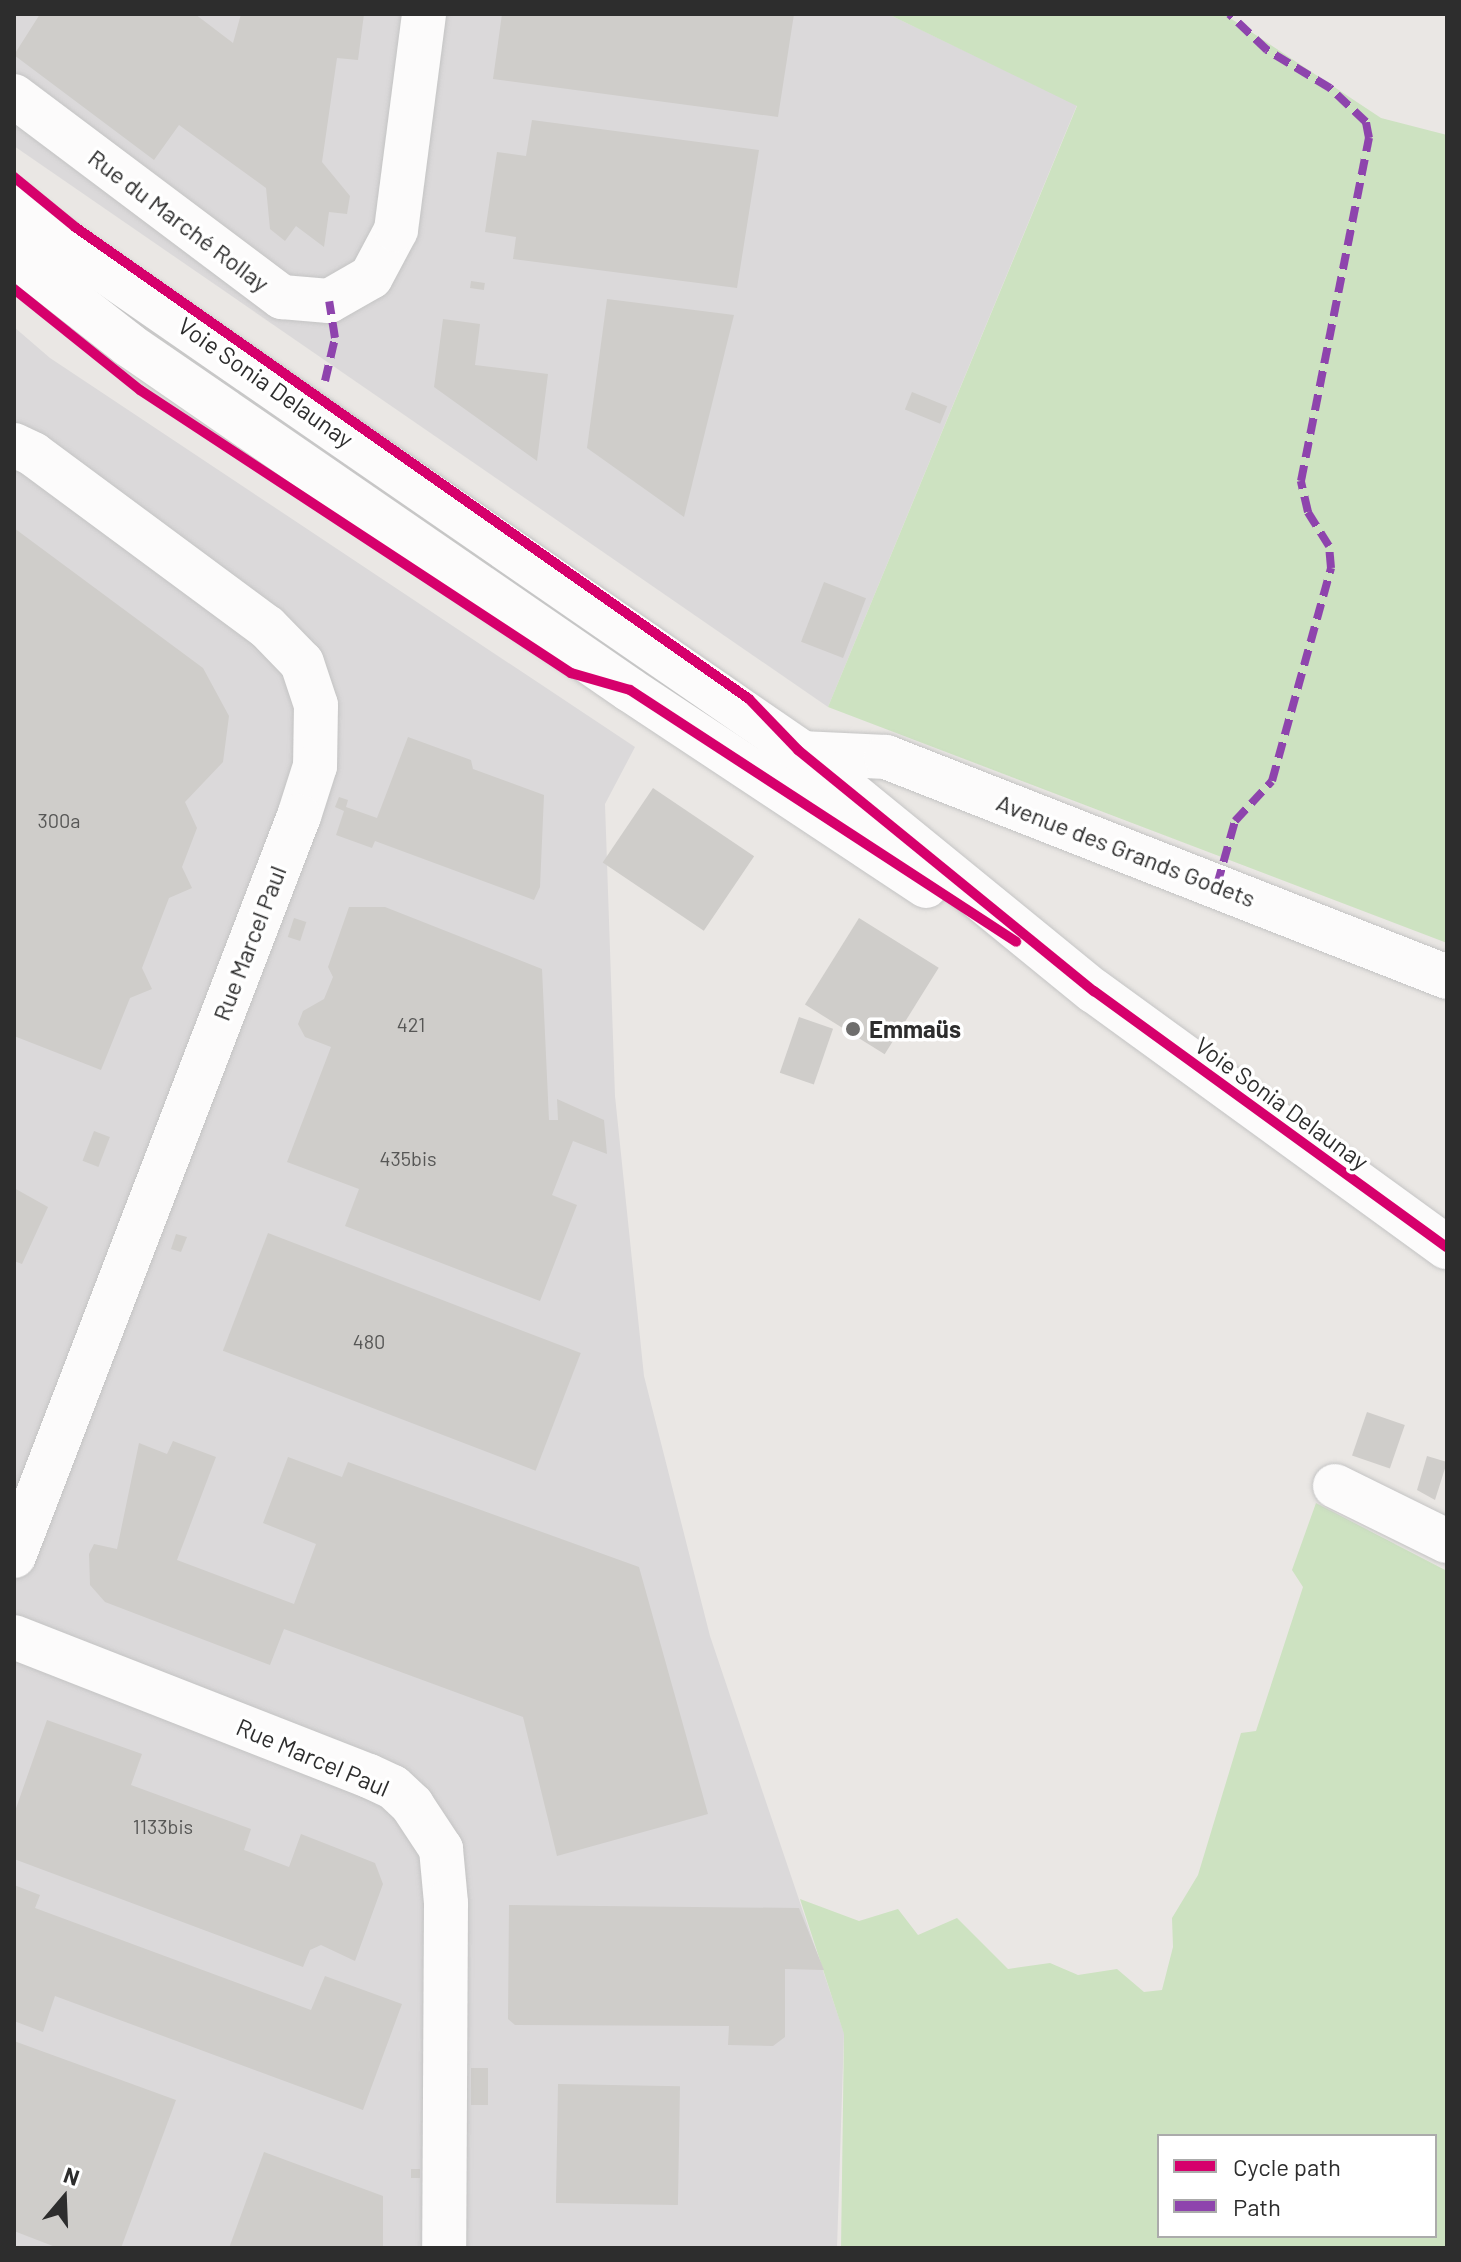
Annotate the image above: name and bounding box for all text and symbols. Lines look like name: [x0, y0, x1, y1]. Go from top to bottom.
street label: Rue du Marché Rollay: [83, 143, 275, 297]
street label: Voie Sonia Delaunay: [173, 311, 359, 453]
street label: Avenue des Grands Godets: [993, 787, 1259, 913]
house number: 300a: [37, 808, 81, 832]
street label: Rue Marcel Paul: [206, 862, 292, 1024]
house number: 421: [397, 1012, 425, 1036]
place label: Emmaüs: [869, 1015, 961, 1043]
marker: Emmaüs: [844, 1020, 862, 1038]
street label: Voie Sonia Delaunay: [1190, 1030, 1374, 1176]
house number: 435bis: [379, 1146, 437, 1170]
house number: 480: [353, 1329, 385, 1353]
street label: Rue Marcel Paul: [232, 1712, 394, 1802]
house number: 1133bis: [133, 1814, 193, 1838]
legend: [1157, 2134, 1437, 2238]
text: Cycle path: [1233, 2152, 1341, 2181]
north arrow: [24, 2158, 104, 2238]
text: N: [61, 2161, 83, 2190]
text: Path: [1233, 2192, 1281, 2221]

